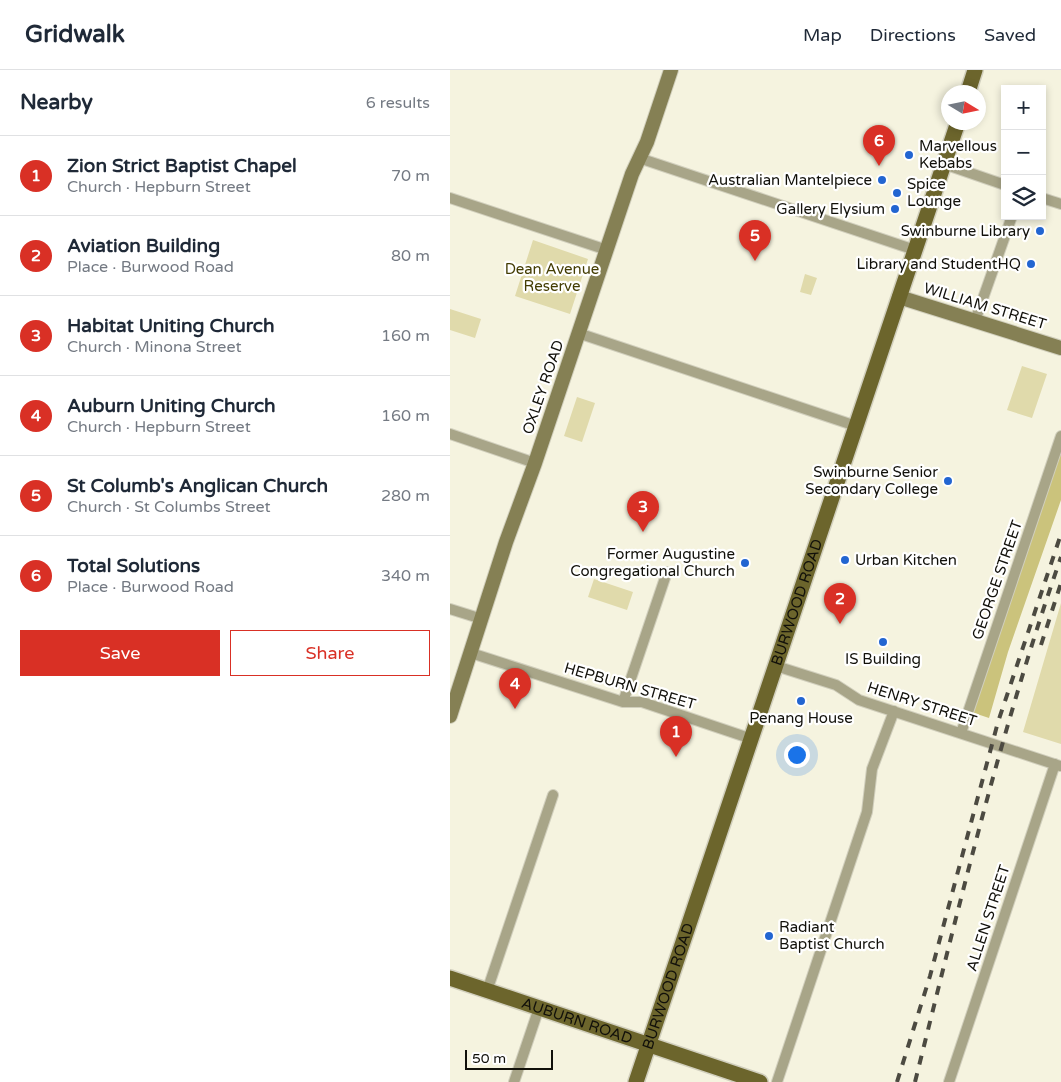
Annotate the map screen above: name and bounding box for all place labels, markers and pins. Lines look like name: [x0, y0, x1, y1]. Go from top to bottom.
pin: 6: [863, 125, 895, 166]
place label: Marvellous Kebabs: [919, 137, 997, 172]
marker: Marvellous Kebabs: [903, 149, 915, 161]
place label: Australian Mantelpiece: [708, 171, 872, 189]
marker: Australian Mantelpiece: [876, 174, 888, 186]
place label: Spice Lounge: [907, 175, 961, 210]
marker: Spice Lounge: [891, 187, 903, 199]
place label: Gallery Elysium: [776, 200, 885, 218]
marker: Gallery Elysium: [889, 203, 901, 215]
pin: 5: [739, 220, 771, 261]
place label: Swinburne Library: [901, 222, 1030, 240]
marker: Swinburne Library: [1034, 225, 1046, 237]
place label: Library and StudentHQ: [856, 255, 1021, 273]
marker: Library and StudentHQ: [1025, 258, 1037, 270]
place label: Swinburne Senior Secondary College: [805, 463, 938, 498]
marker: Swinburne Senior Secondary College: [942, 475, 954, 487]
pin: 3: [627, 491, 659, 532]
place label: Former Augustine Congregational Church: [570, 545, 735, 580]
place label: Urban Kitchen: [855, 551, 957, 569]
marker: Urban Kitchen: [839, 554, 851, 566]
marker: Former Augustine Congregational Church: [739, 557, 751, 569]
pin: 2: [824, 583, 856, 624]
marker: IS Building: [877, 636, 889, 648]
place label: IS Building: [845, 650, 921, 668]
pin: 4: [499, 668, 531, 709]
marker: Penang House: [795, 695, 807, 707]
place label: Penang House: [749, 709, 853, 727]
pin: 1: [660, 716, 692, 757]
place label: Radiant Baptist Church: [779, 918, 885, 953]
marker: Radiant Baptist Church: [763, 930, 775, 942]

